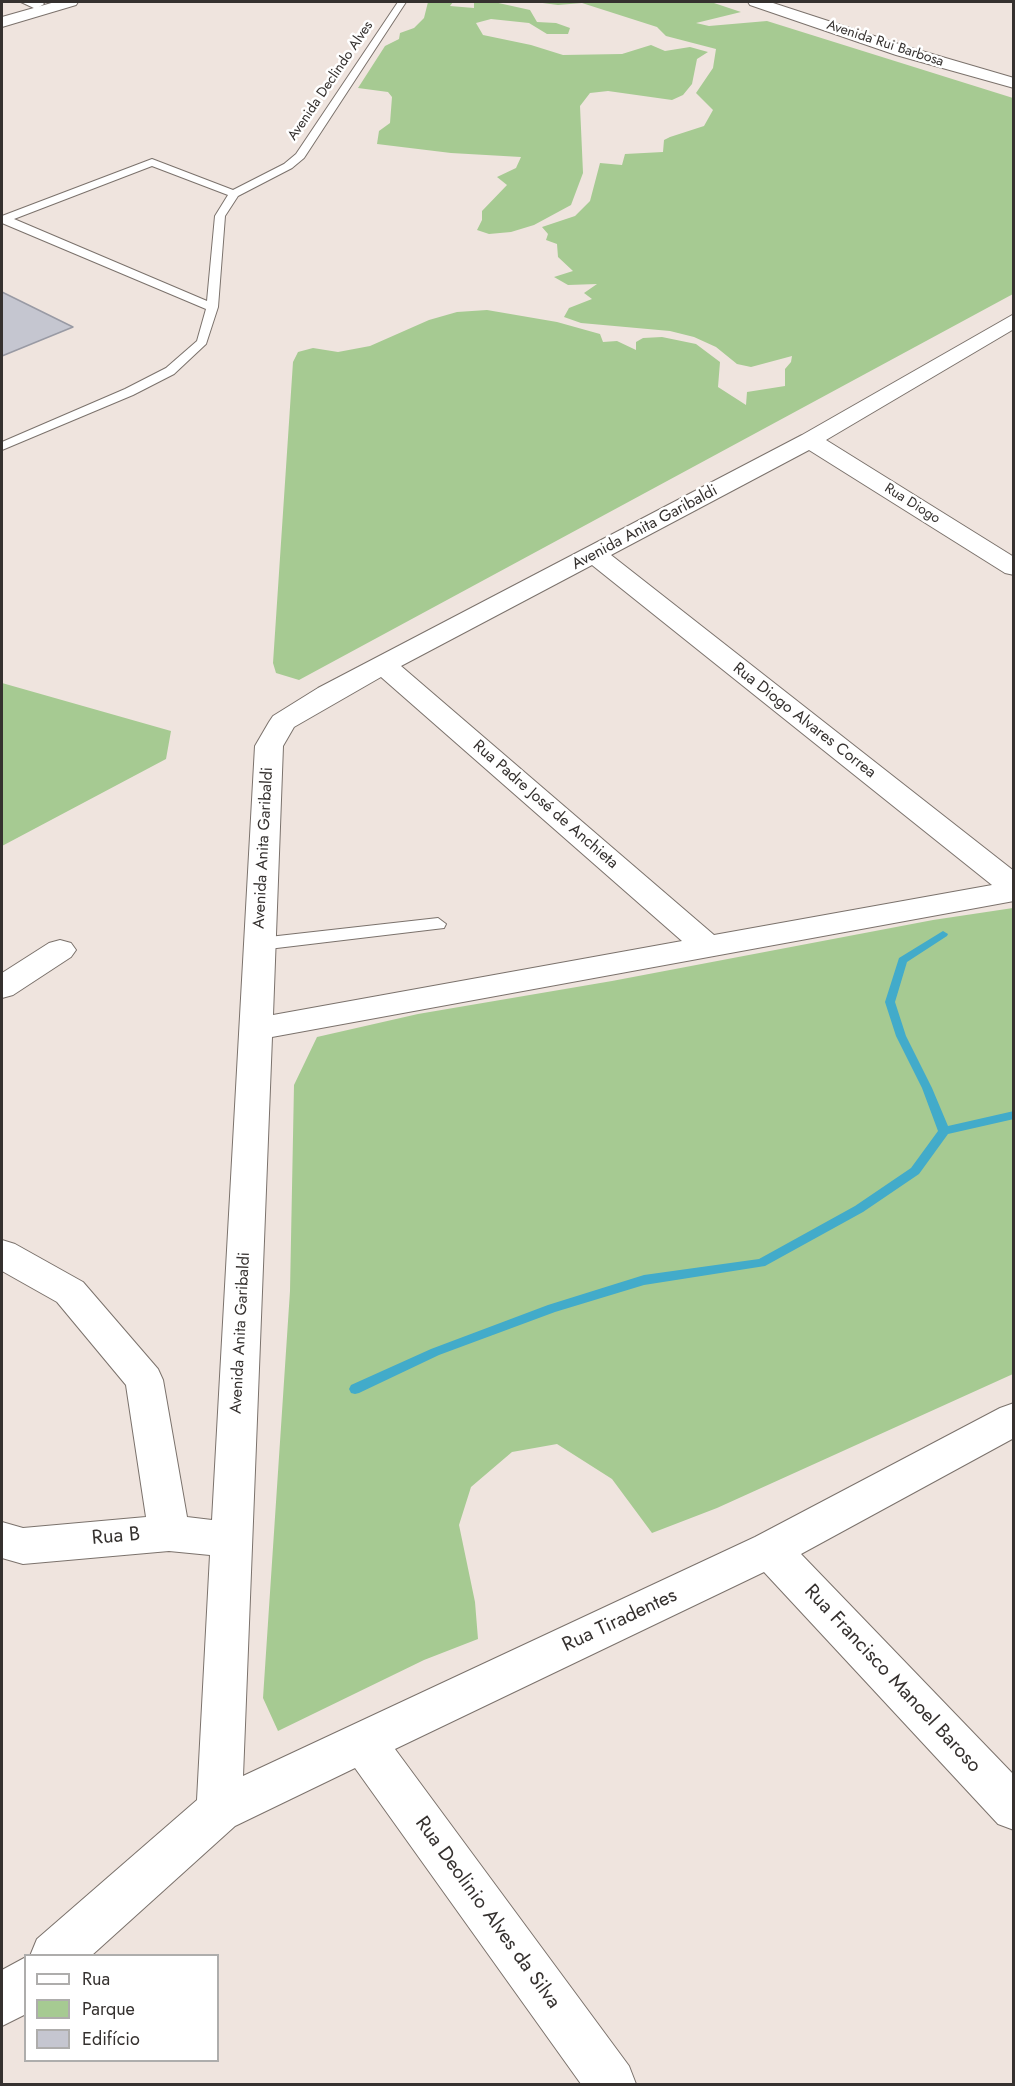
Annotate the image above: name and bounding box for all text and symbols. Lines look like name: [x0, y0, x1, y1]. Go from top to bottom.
street label: Avenida Rui Barbosa: [824, 17, 946, 71]
street label: Avenida Declindo Alves: [285, 18, 377, 144]
street label: Rua Diogo: [881, 480, 943, 528]
street label: Avenida Anita Garibaldi: [569, 482, 721, 574]
street label: Rua Diogo Alvares Correa: [729, 659, 879, 783]
street label: Rua Padre José de Anchieta: [468, 737, 622, 873]
street label: Avenida Anita Garibaldi: [250, 767, 278, 929]
street label: Avenida Anita Garibaldi: [227, 1252, 255, 1414]
street label: Rua B: [91, 1523, 141, 1551]
street label: Rua Francisco Manoel Baroso: [798, 1580, 986, 1778]
street label: Rua Tiradentes: [559, 1584, 681, 1658]
street label: Rua Deolinio Alves da Silva: [409, 1812, 565, 2014]
legend: [24, 1954, 219, 2062]
text: Rua: [82, 1966, 110, 1992]
text: Parque: [82, 1996, 135, 2022]
text: Edifício: [82, 2026, 140, 2052]

